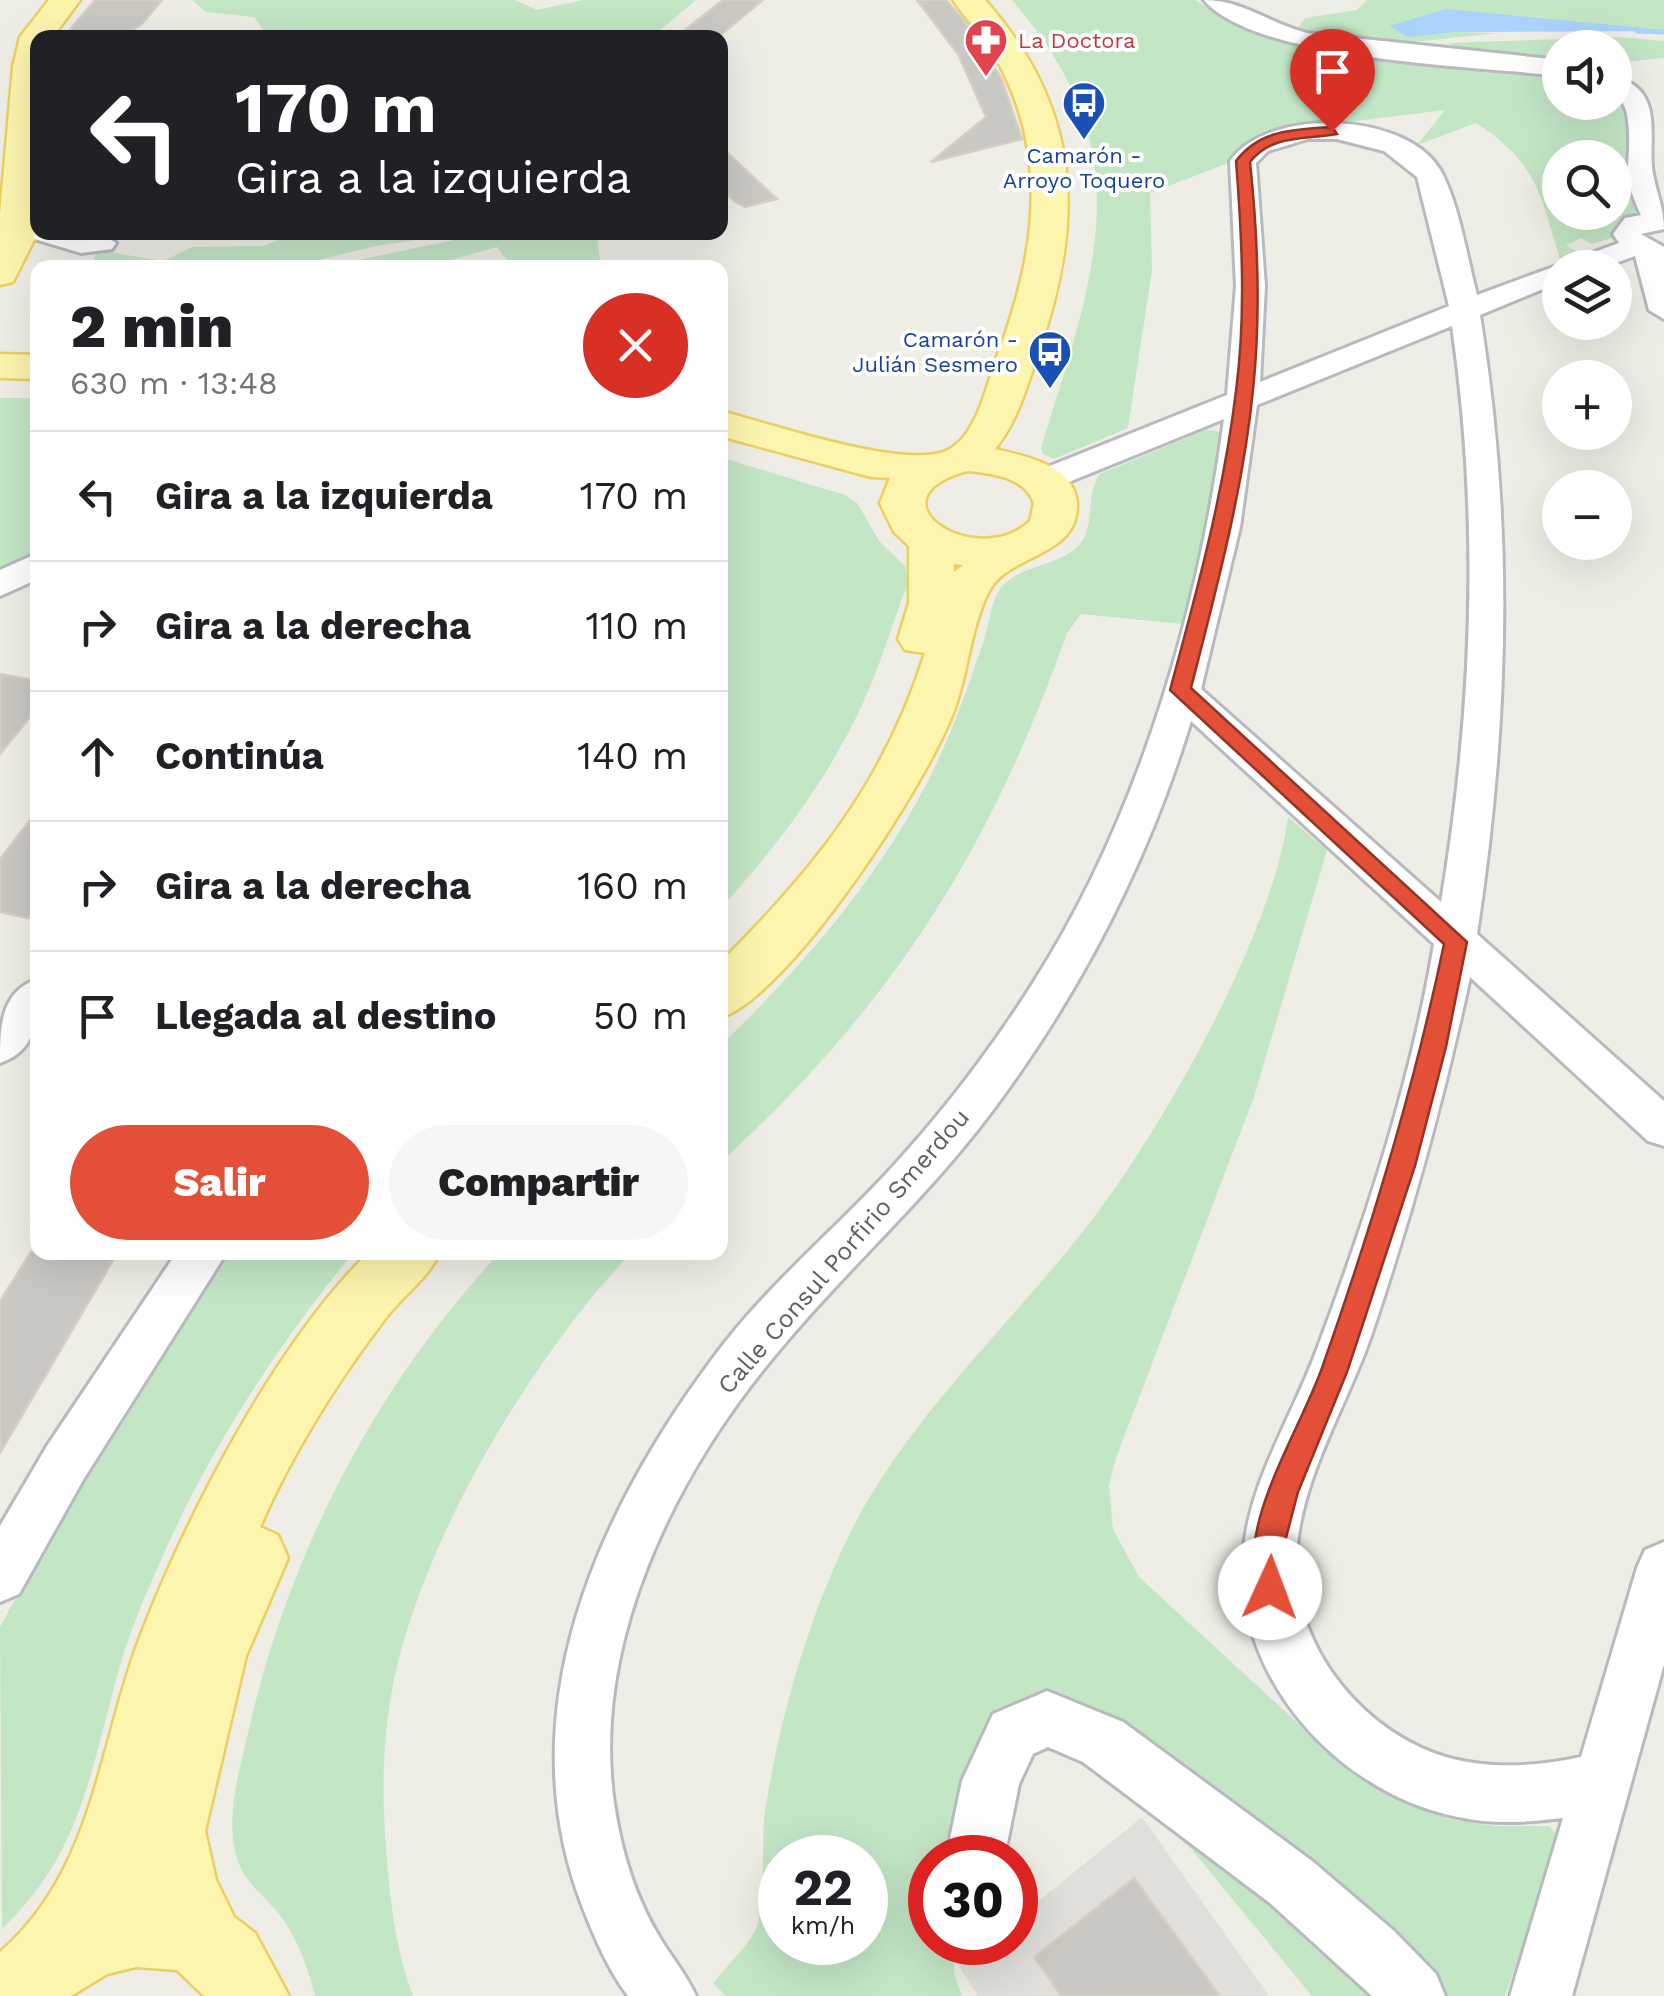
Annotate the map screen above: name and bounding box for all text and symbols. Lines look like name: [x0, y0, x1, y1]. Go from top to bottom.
pharmacy icon: La Doctora: [963, 17, 1009, 78]
place label: La Doctora: [1018, 28, 1136, 53]
pin: [1290, 29, 1375, 132]
map controls: [1542, 30, 1632, 560]
button: sound: [1542, 30, 1632, 120]
icon: arrive: [1305, 44, 1360, 99]
text: 170 m: [235, 67, 437, 149]
icon: left: [70, 70, 200, 200]
bus stop icon: Camarón - Arroyo Toquero: [1061, 80, 1107, 141]
button: search: [1542, 140, 1632, 230]
place label: Camarón - Arroyo Toquero: [1003, 143, 1165, 193]
text: Gira a la izquierda: [235, 151, 631, 204]
button: layers: [1542, 250, 1632, 340]
text: 2 min: [70, 291, 234, 362]
button: close: [583, 293, 688, 398]
place label: Camarón - Julián Sesmero: [852, 327, 1018, 377]
bus stop icon: Camarón - Julián Sesmero: [1027, 329, 1073, 390]
button: +: [1542, 360, 1632, 450]
text: 630 m · 13:48: [70, 364, 278, 402]
icon: left: [70, 469, 125, 524]
button: −: [1542, 470, 1632, 560]
text: Gira a la izquierda: [155, 474, 493, 518]
text: 170 m: [580, 474, 688, 518]
icon: right: [70, 599, 125, 654]
text: Gira a la derecha: [155, 604, 471, 648]
text: 110 m: [586, 604, 688, 648]
icon: ahead: [70, 729, 125, 784]
text: Continúa: [155, 734, 324, 778]
text: 140 m: [577, 734, 688, 778]
icon: right: [70, 859, 125, 914]
text: Gira a la derecha: [155, 864, 471, 908]
text: 160 m: [577, 864, 688, 908]
icon: arrive: [70, 989, 125, 1044]
text: Llegada al destino: [155, 994, 497, 1038]
text: 50 m: [593, 994, 688, 1038]
street label: Calle Consul Porfirio Smerdou: [712, 1103, 975, 1400]
button: Salir: [70, 1125, 369, 1240]
button: Compartir: [389, 1125, 688, 1240]
position arrow: [1218, 1536, 1322, 1640]
speed limit sign: 30: [908, 1835, 1038, 1965]
text: 22: [793, 1858, 853, 1917]
text: km/h: [791, 1911, 855, 1940]

